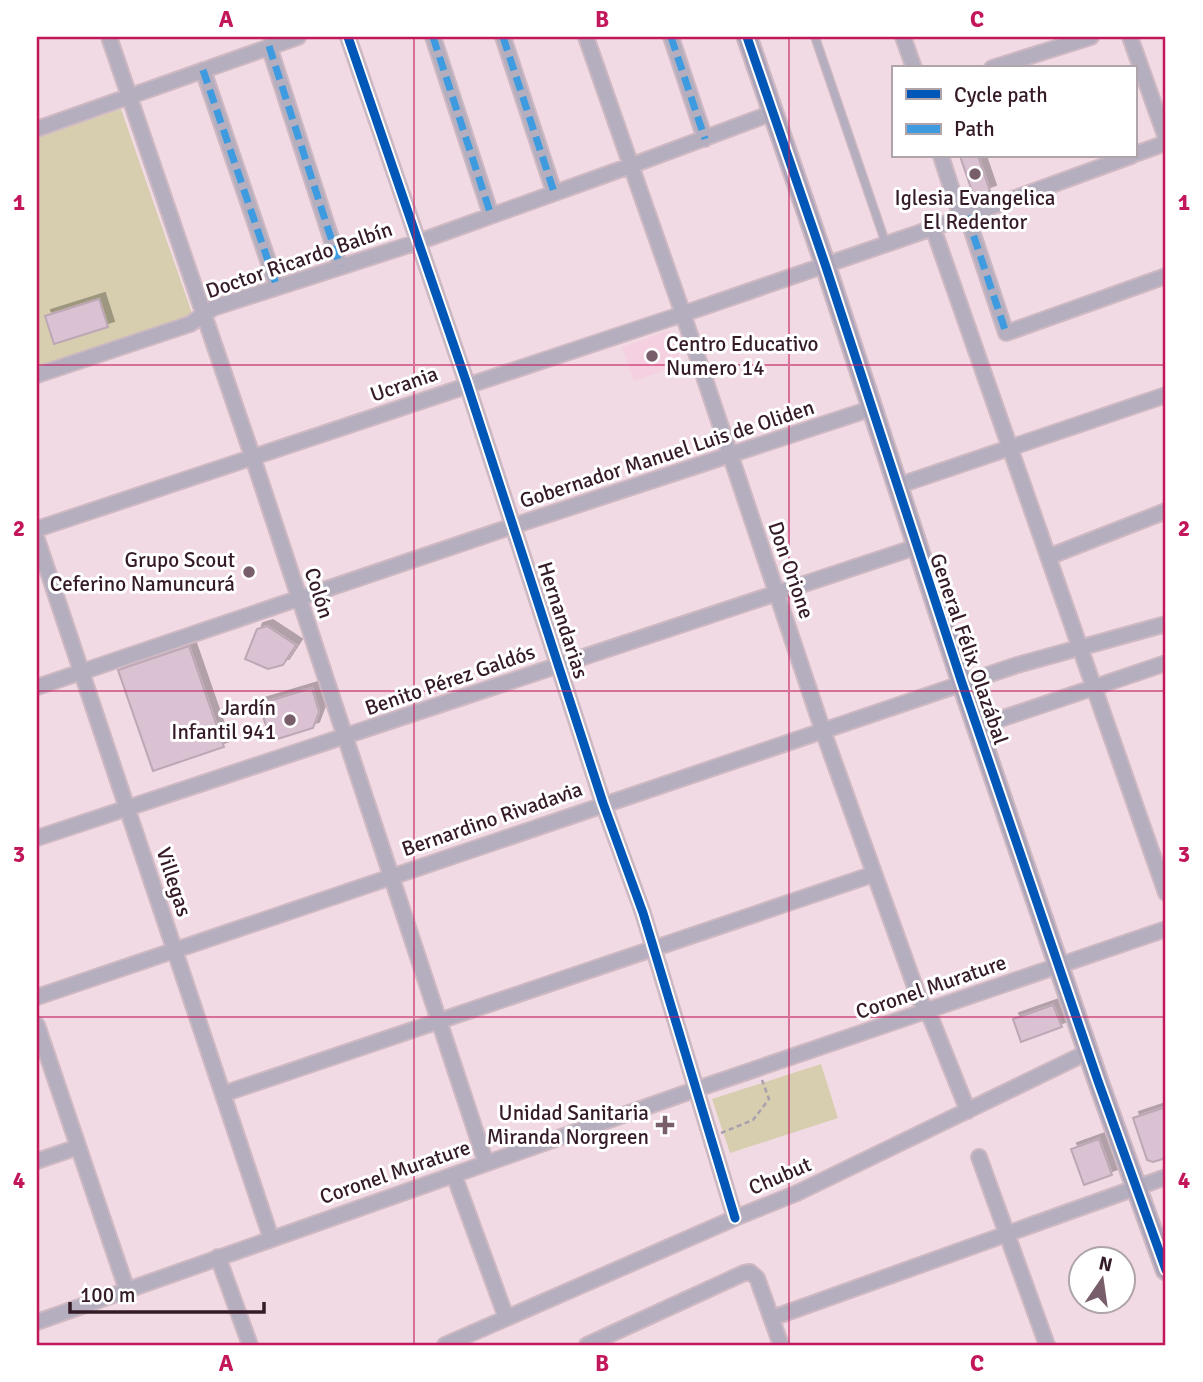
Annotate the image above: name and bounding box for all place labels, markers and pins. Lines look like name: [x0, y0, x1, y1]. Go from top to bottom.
marker: Iglesia Evangelica El Redentor: [967, 166, 983, 182]
place label: Iglesia Evangelica El Redentor: [895, 185, 1056, 235]
place label: Centro Educativo Numero 14: [666, 331, 818, 381]
marker: Centro Educativo Numero 14: [644, 348, 660, 364]
place label: Grupo Scout Ceferino Namuncurá: [50, 547, 235, 597]
marker: Grupo Scout Ceferino Namuncurá: [241, 564, 257, 580]
place label: Jardín Infantil 941: [171, 695, 276, 745]
marker: Jardín Infantil 941: [282, 712, 298, 728]
place label: Unidad Sanitaria Miranda Norgreen: [487, 1100, 649, 1150]
marker: Unidad Sanitaria Miranda Norgreen: [655, 1115, 675, 1135]

